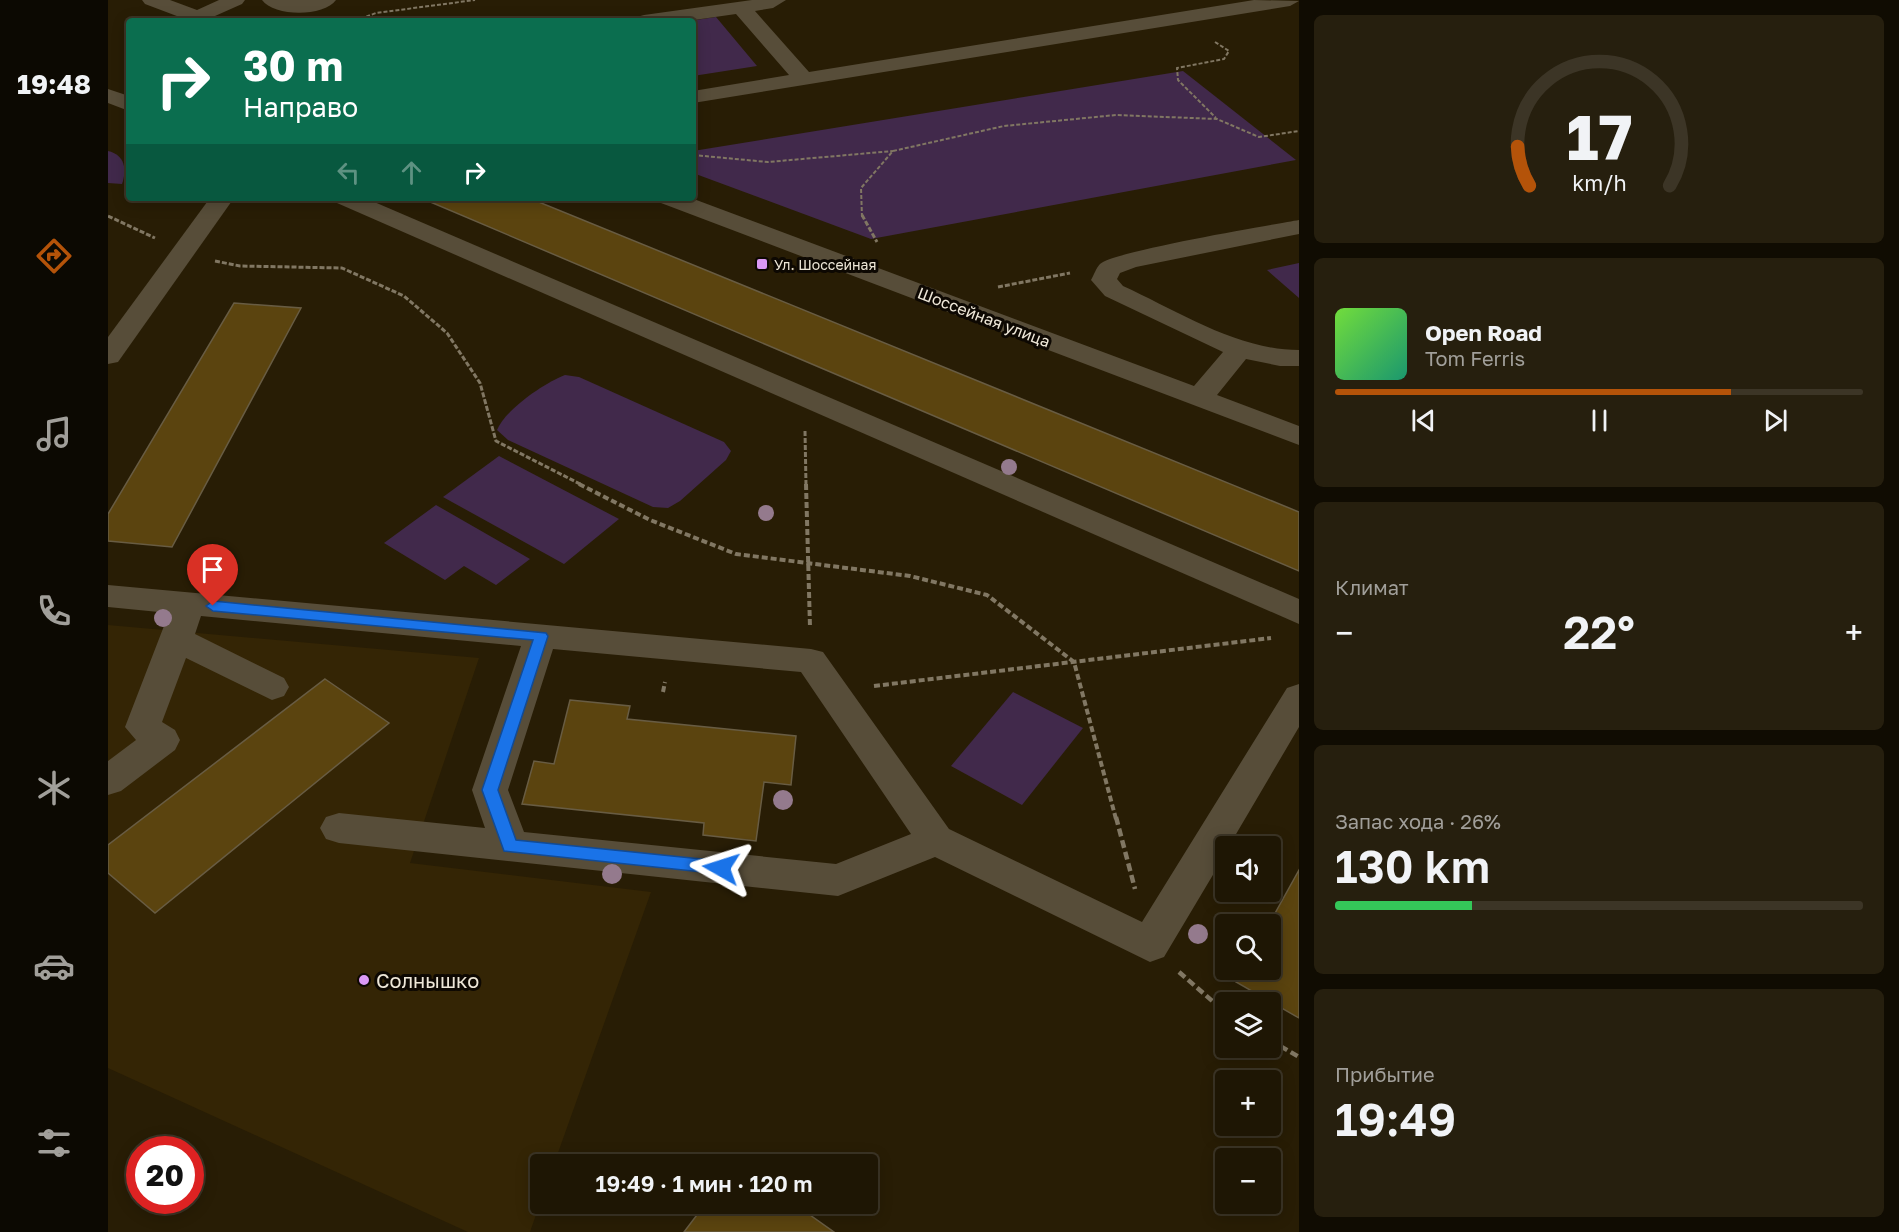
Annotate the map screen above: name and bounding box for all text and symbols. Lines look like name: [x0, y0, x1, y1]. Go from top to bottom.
text: 30 m: [243, 40, 343, 90]
icon: right: [144, 42, 222, 120]
text: 19:48: [17, 68, 91, 100]
text: Направо: [243, 91, 358, 123]
text: 17: [1566, 99, 1632, 174]
icon: left: [332, 156, 365, 189]
icon: ahead: [395, 156, 428, 189]
icon: right: [458, 156, 491, 189]
text: km/h: [1572, 171, 1626, 197]
icon: directions: [33, 235, 75, 277]
place label: Ул. Шоссейная: [774, 256, 876, 273]
marker: Ул. Шоссейная: [755, 257, 769, 271]
street label: Шоссейная улица: [915, 283, 1053, 351]
text: Open Road: [1425, 319, 1542, 346]
text: Tom Ferris: [1425, 346, 1525, 370]
icon: previous: [1407, 404, 1440, 437]
icon: pause: [1583, 404, 1616, 437]
icon: next: [1759, 404, 1792, 437]
icon: music: [33, 413, 75, 455]
pin: [187, 544, 238, 606]
icon: arrive: [196, 553, 229, 586]
text: Климат: [1335, 575, 1409, 599]
icon: phone: [33, 590, 75, 632]
text: 22°: [1563, 605, 1635, 659]
text: −: [1335, 613, 1353, 652]
text: +: [1845, 613, 1863, 652]
icon: climate: [33, 767, 75, 809]
text: Запас хода · 26%: [1335, 809, 1501, 833]
position arrow: [689, 836, 753, 900]
map controls: [1215, 836, 1281, 1214]
button: sound: [1215, 836, 1281, 902]
text: 130 km: [1335, 839, 1490, 893]
button: search: [1215, 914, 1281, 980]
icon: car: [33, 945, 75, 987]
place label: Солнышко: [376, 968, 479, 992]
marker: Солнышко: [357, 973, 371, 987]
button: layers: [1215, 992, 1281, 1058]
text: Прибытие: [1335, 1062, 1435, 1086]
button: +: [1215, 1070, 1281, 1136]
text: 19:49: [1335, 1092, 1456, 1146]
icon: filters: [33, 1122, 75, 1164]
speed limit sign: 20: [126, 1136, 204, 1214]
button: −: [1215, 1148, 1281, 1214]
text: 19:49 · 1 мин · 120 m: [595, 1170, 813, 1197]

